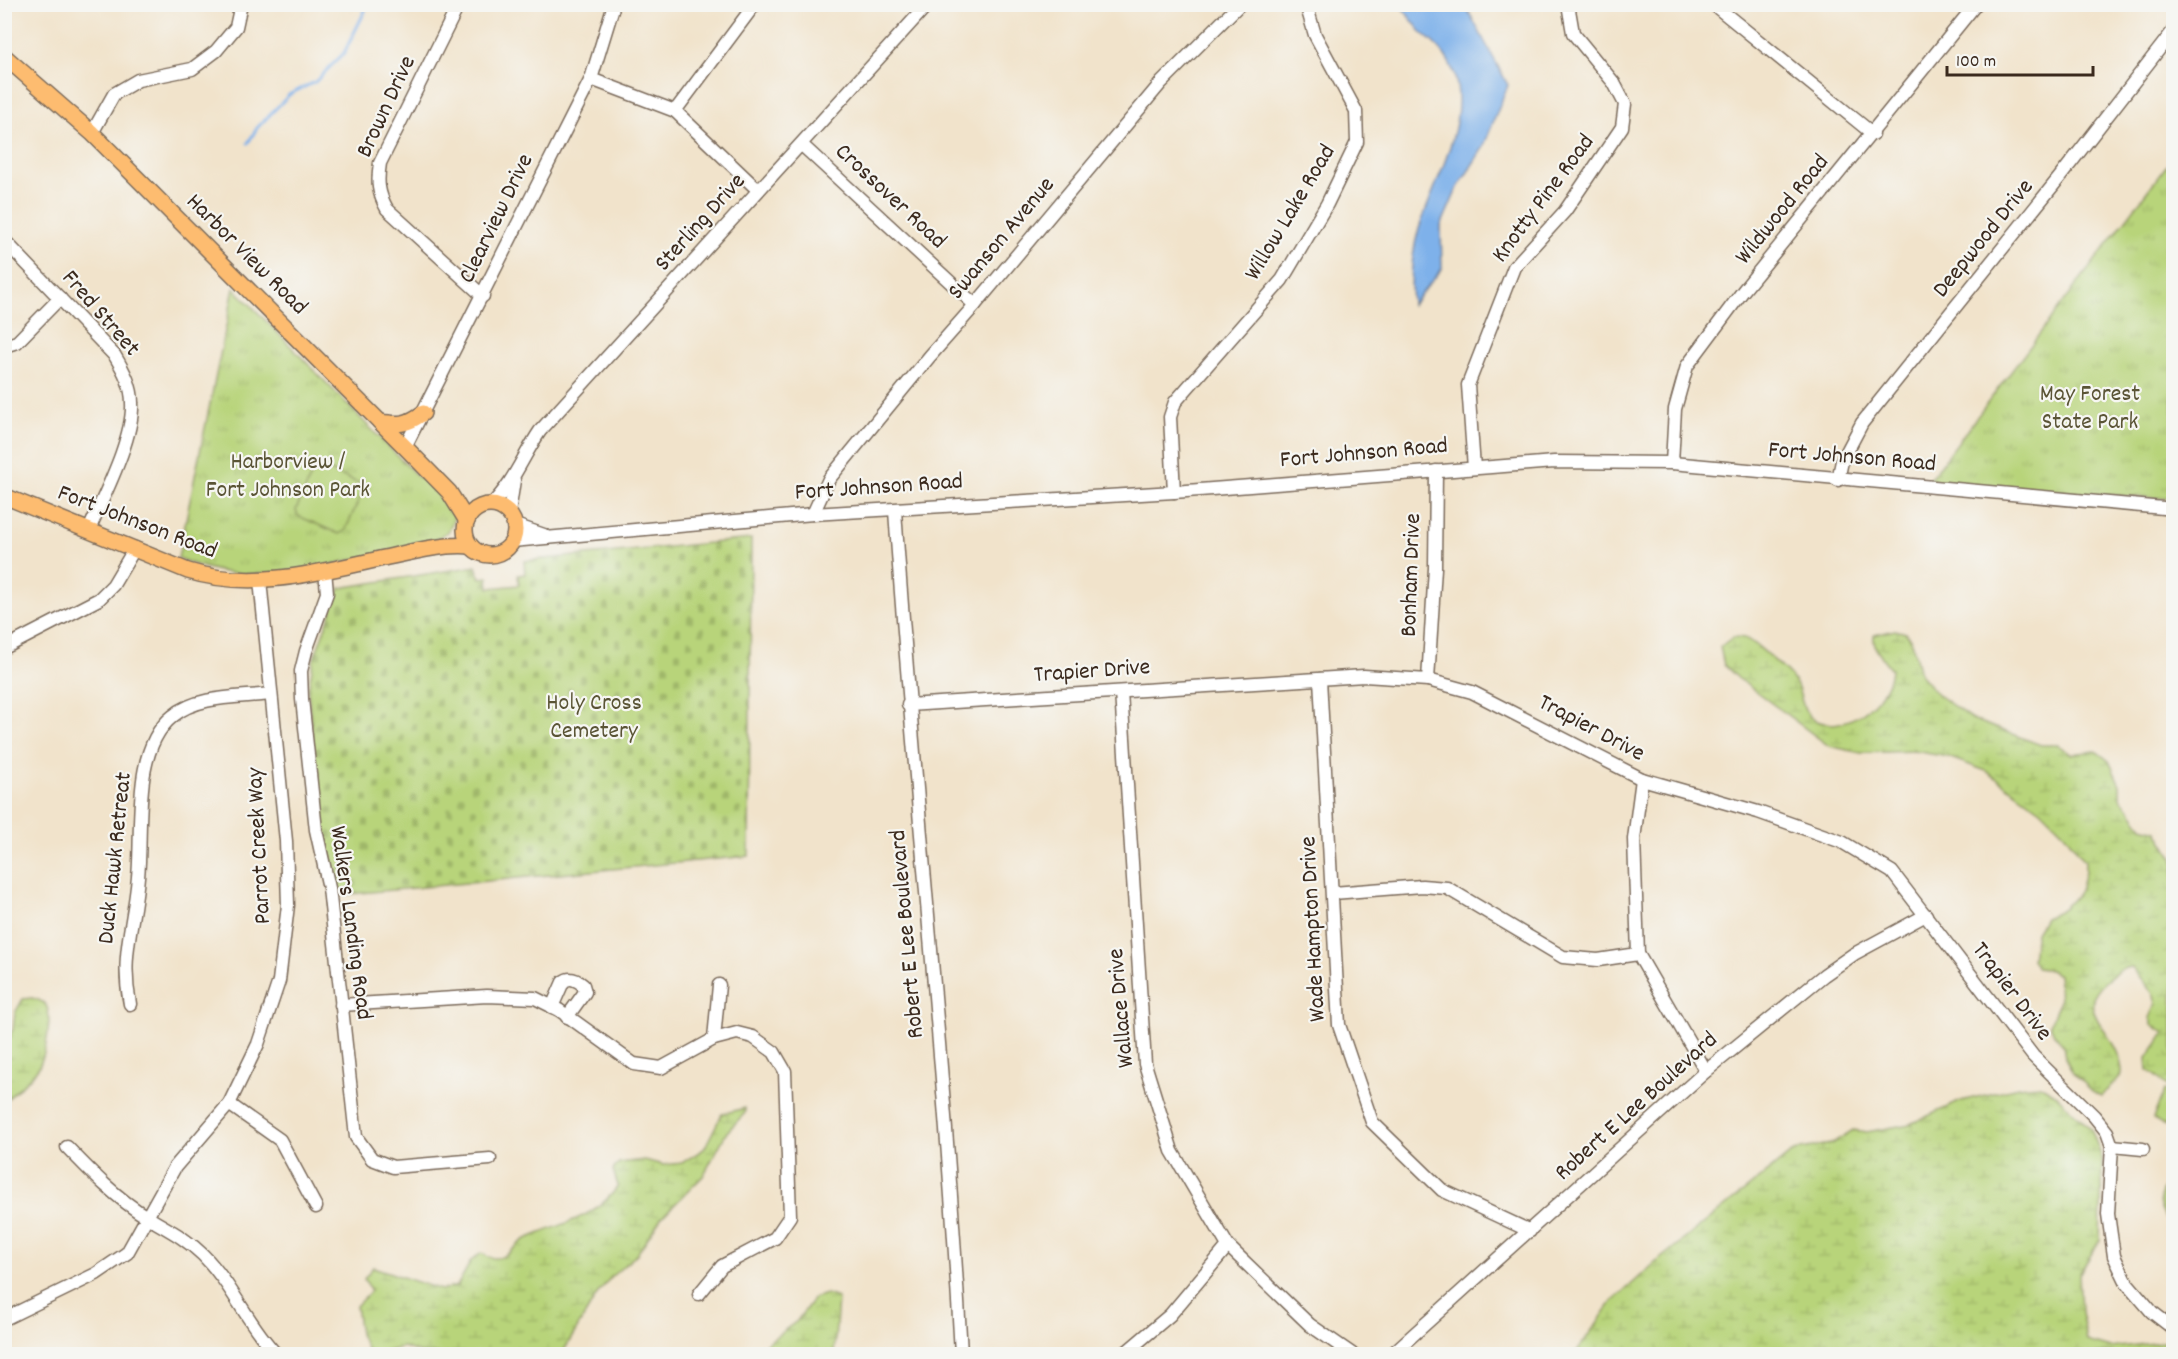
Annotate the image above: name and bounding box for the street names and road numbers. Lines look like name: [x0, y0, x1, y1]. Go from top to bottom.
street label: Brown Drive: [349, 50, 425, 164]
street label: Knotty Pine Road: [1484, 128, 1604, 270]
street label: Crossover Road: [826, 136, 954, 258]
street label: Willow Lake Road: [1237, 139, 1345, 287]
street label: Wildwood Road: [1728, 147, 1838, 273]
street label: Clearview Drive: [451, 148, 543, 290]
street label: Sterling Drive: [647, 166, 755, 280]
street label: Swanson Avenue: [940, 170, 1064, 308]
street label: Deepwood Drive: [1925, 172, 2043, 306]
street label: Harbor View Road: [177, 186, 315, 324]
street label: Fred Street: [53, 263, 147, 365]
street label: Fort Johnson Road: [1279, 430, 1449, 478]
street label: Fort Johnson Road: [1767, 434, 1937, 482]
street label: Fort Johnson Road: [794, 465, 964, 511]
street label: Fort Johnson Road: [52, 477, 222, 569]
street label: Bonham Drive: [1393, 513, 1431, 637]
street label: Trapier Drive: [1033, 651, 1151, 693]
street label: Trapier Drive: [1532, 687, 1650, 771]
street label: Parrot Creek Way: [239, 765, 281, 925]
street label: Duck Hawk Retreat: [90, 770, 142, 946]
street label: Walkers Landing Road: [320, 824, 380, 1022]
street label: Robert E Lee Boulevard: [882, 828, 934, 1040]
street label: Wade Hampton Drive: [1292, 835, 1336, 1023]
street label: Trapier Drive: [1962, 935, 2060, 1049]
street label: Wallace Drive: [1100, 947, 1144, 1069]
street label: Robert E Lee Boulevard: [1548, 1024, 1726, 1190]

